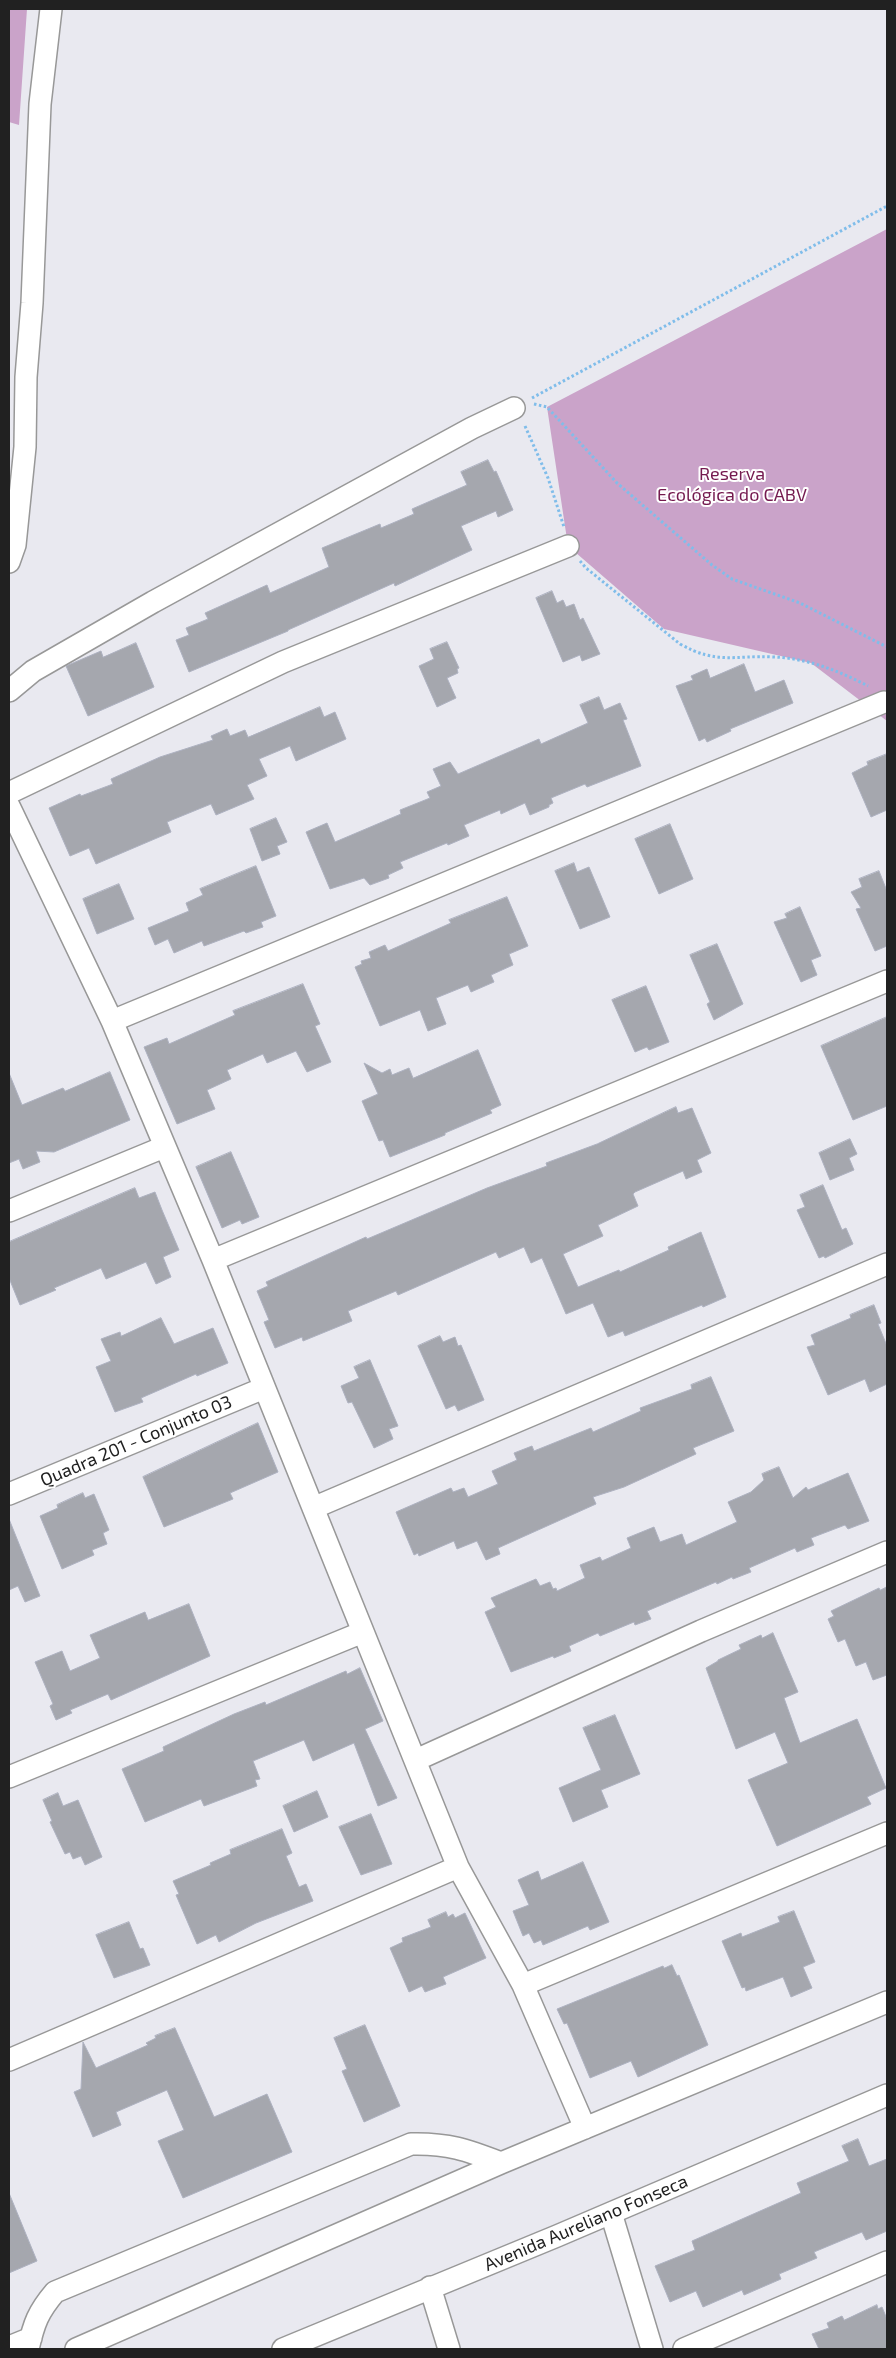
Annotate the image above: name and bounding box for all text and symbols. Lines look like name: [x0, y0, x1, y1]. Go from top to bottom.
park label: Reserva Ecológica do CABV: [657, 463, 807, 506]
street label: Quadra 201 - Conjunto 03: [37, 1391, 235, 1491]
street label: Avenida Aureliano Fonseca: [481, 2170, 691, 2276]

